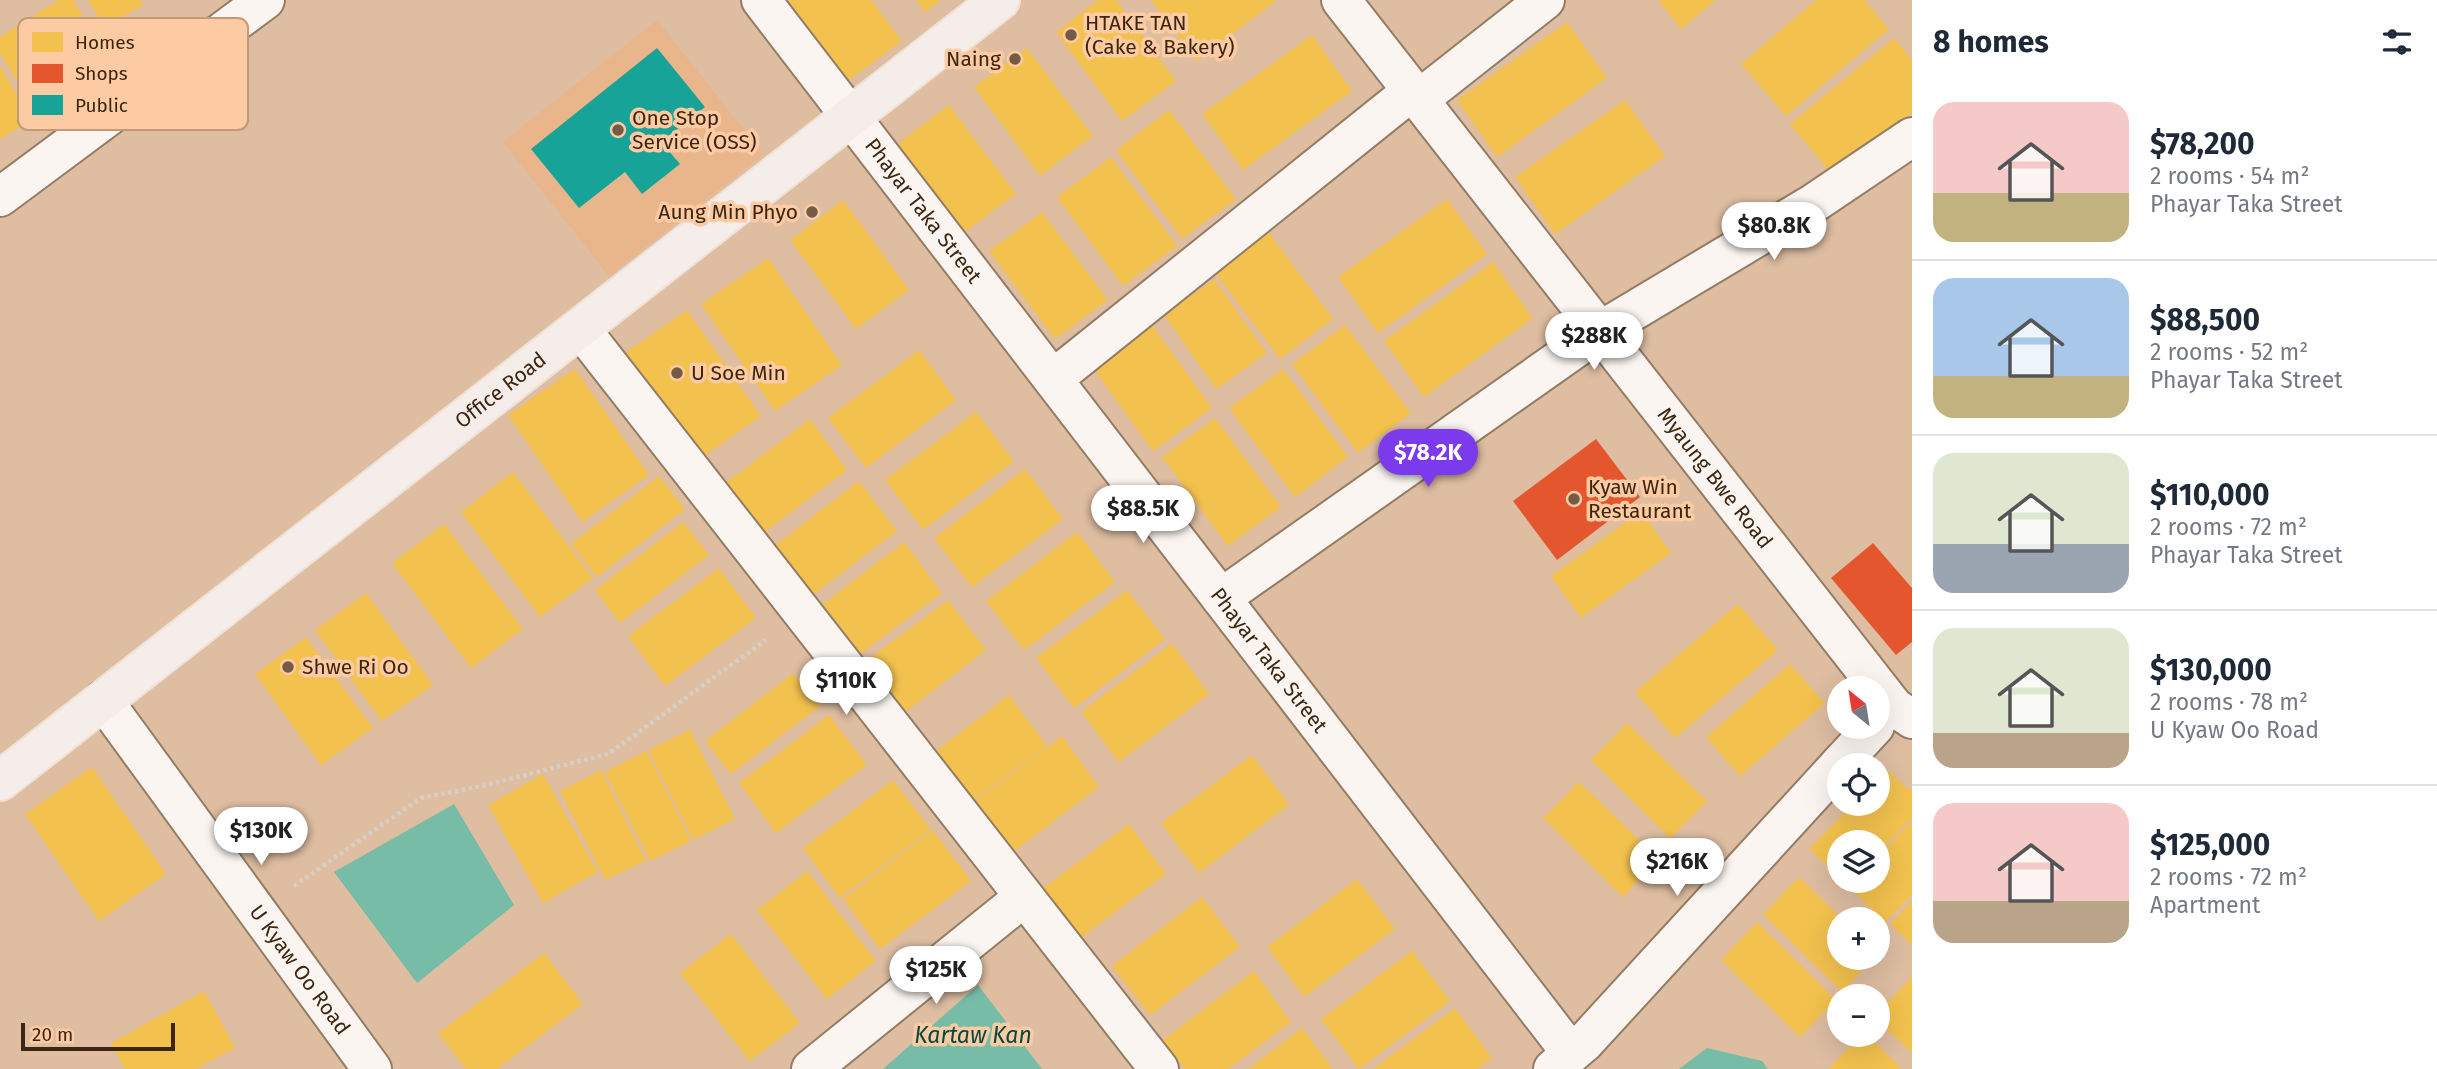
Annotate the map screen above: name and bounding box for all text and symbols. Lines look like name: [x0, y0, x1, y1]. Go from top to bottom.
place label: HTAKE TAN (Cake & Bakery): [1085, 10, 1235, 60]
legend: [18, 18, 248, 130]
icon: filters: [2378, 23, 2416, 61]
text: 8 homes: [1933, 24, 2049, 60]
marker: HTAKE TAN (Cake & Bakery): [1063, 27, 1079, 43]
text: Homes: [75, 31, 135, 54]
place label: Naing: [946, 46, 1001, 72]
marker: Naing: [1007, 51, 1023, 67]
text: Shops: [75, 62, 128, 85]
text: Public: [75, 94, 128, 117]
place label: One Stop Service (OSS): [632, 105, 757, 155]
marker: One Stop Service (OSS): [610, 122, 626, 138]
text: $78,200: [2150, 126, 2255, 162]
icon: home: [1989, 130, 2073, 214]
street label: Phayar Taka Street: [859, 133, 987, 289]
text: 2 rooms · 54 m²: [2150, 162, 2309, 190]
text: Phayar Taka Street: [2150, 190, 2343, 218]
place label: Aung Min Phyo: [658, 199, 798, 225]
pin: $80.8K: [1717, 202, 1831, 262]
marker: Aung Min Phyo: [804, 204, 820, 220]
text: $80.8K: [1738, 211, 1810, 239]
text: $88,500: [2150, 302, 2260, 338]
icon: home: [1989, 306, 2073, 390]
pin: $288K: [1545, 312, 1643, 372]
text: $288K: [1561, 321, 1627, 349]
text: 2 rooms · 52 m²: [2150, 338, 2308, 366]
street label: Office Road: [450, 346, 551, 434]
place label: U Soe Min: [691, 360, 786, 386]
marker: U Soe Min: [669, 365, 685, 381]
text: Phayar Taka Street: [2150, 366, 2343, 394]
street label: Myaung Bwe Road: [1652, 402, 1778, 554]
pin: $78.2K: [1371, 430, 1485, 489]
text: $78.2K: [1394, 438, 1462, 466]
place label: Kyaw Win Restaurant: [1588, 474, 1692, 524]
text: $110,000: [2150, 477, 2270, 513]
icon: home: [1989, 481, 2073, 565]
pin: $88.5K: [1086, 486, 1200, 545]
marker: Kyaw Win Restaurant: [1566, 491, 1582, 507]
text: $88.5K: [1107, 494, 1179, 522]
text: 2 rooms · 72 m²: [2150, 513, 2307, 541]
text: Phayar Taka Street: [2150, 541, 2343, 569]
street label: Phayar Taka Street: [1205, 583, 1333, 738]
text: $130,000: [2150, 652, 2272, 688]
place label: Shwe Ri Oo: [302, 654, 409, 680]
icon: home: [1989, 656, 2073, 740]
pin: $110K: [797, 658, 895, 717]
marker: Shwe Ri Oo: [280, 659, 296, 675]
text: $110K: [816, 666, 876, 694]
north arrow: [1827, 676, 1890, 738]
map controls: [1827, 676, 1890, 1047]
text: 2 rooms · 78 m²: [2150, 688, 2308, 716]
text: U Kyaw Oo Road: [2150, 716, 2319, 744]
button: locate: [1827, 753, 1890, 816]
pin: $130K: [212, 808, 310, 867]
text: $130K: [230, 816, 292, 844]
text: $125,000: [2150, 827, 2270, 863]
button: layers: [1827, 830, 1890, 893]
icon: home: [1989, 831, 2073, 915]
pin: $216K: [1628, 838, 1726, 898]
text: $216K: [1646, 847, 1708, 875]
text: 2 rooms · 72 m²: [2150, 863, 2307, 891]
text: Apartment: [2150, 891, 2260, 919]
street label: U Kyaw Oo Road: [244, 900, 356, 1040]
button: +: [1827, 907, 1890, 970]
pin: $125K: [887, 946, 985, 1006]
text: $125K: [905, 955, 967, 983]
button: −: [1827, 984, 1890, 1047]
scale bar: [21, 1020, 175, 1052]
water label: Kartaw Kan: [914, 1021, 1032, 1049]
text: 20 m: [32, 1023, 73, 1046]

